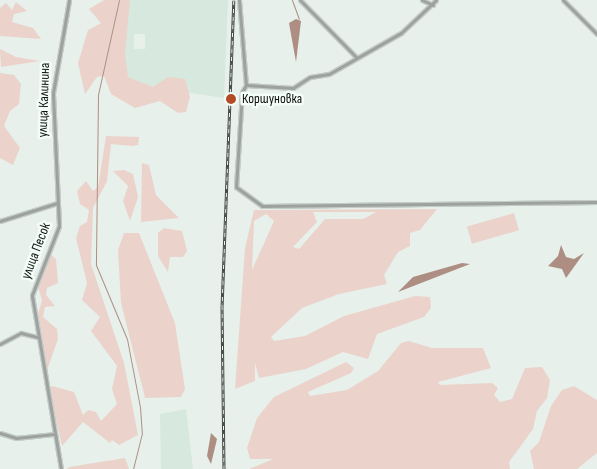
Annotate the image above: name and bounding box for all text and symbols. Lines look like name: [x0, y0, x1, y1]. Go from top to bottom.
street label: улица Калинина: [34, 62, 54, 138]
place label: Коршуновка: [242, 91, 302, 107]
marker: Коршуновка: [224, 92, 238, 106]
street label: улица Песок: [18, 220, 54, 282]

